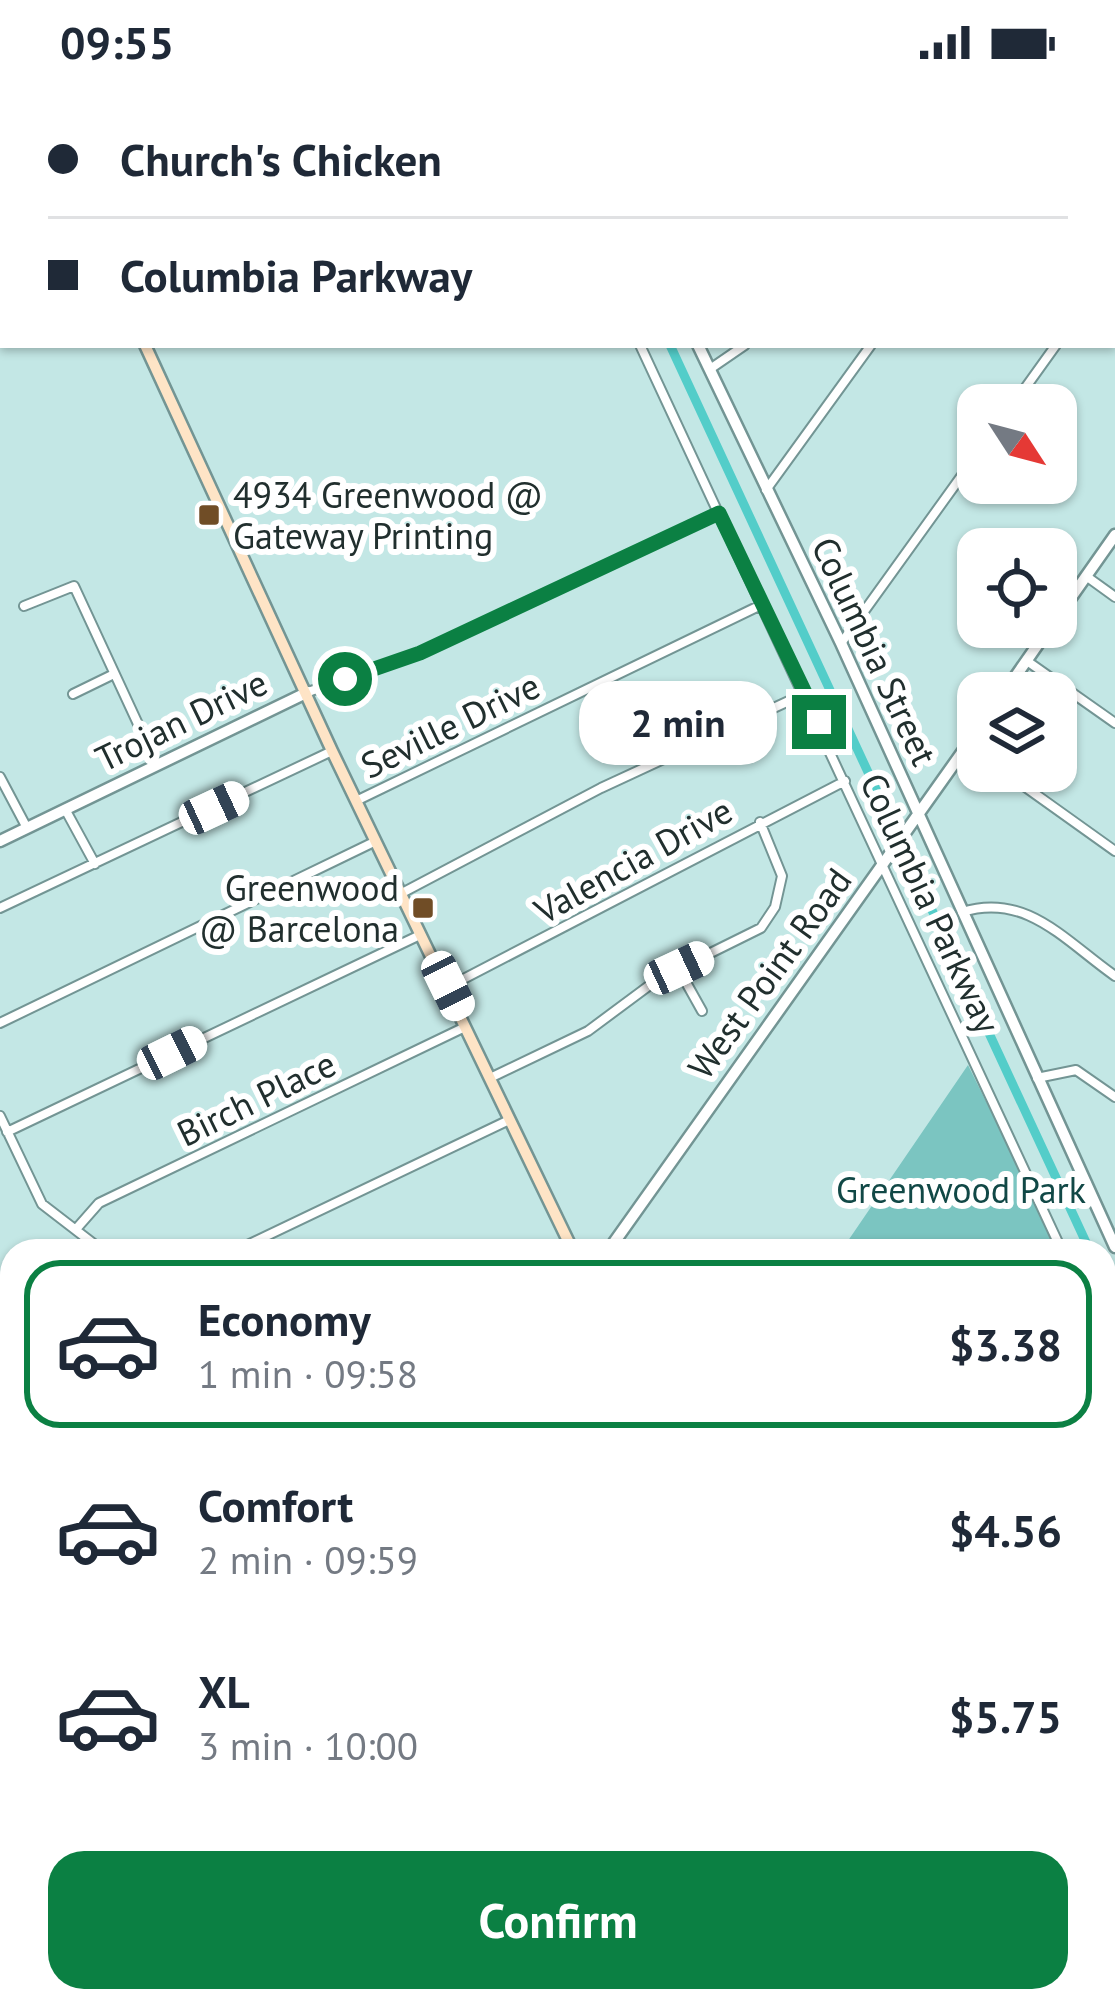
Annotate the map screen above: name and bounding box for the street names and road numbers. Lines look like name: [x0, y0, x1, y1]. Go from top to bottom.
street label: Columbia Street: [802, 529, 948, 773]
street label: Trojan Drive: [87, 658, 275, 782]
street label: Seville Drive: [353, 662, 547, 788]
street label: Columbia Parkway: [850, 765, 1012, 1041]
street label: Valencia Drive: [525, 786, 740, 934]
street label: West Point Road: [677, 858, 861, 1088]
street label: Birch Place: [169, 1039, 343, 1157]

